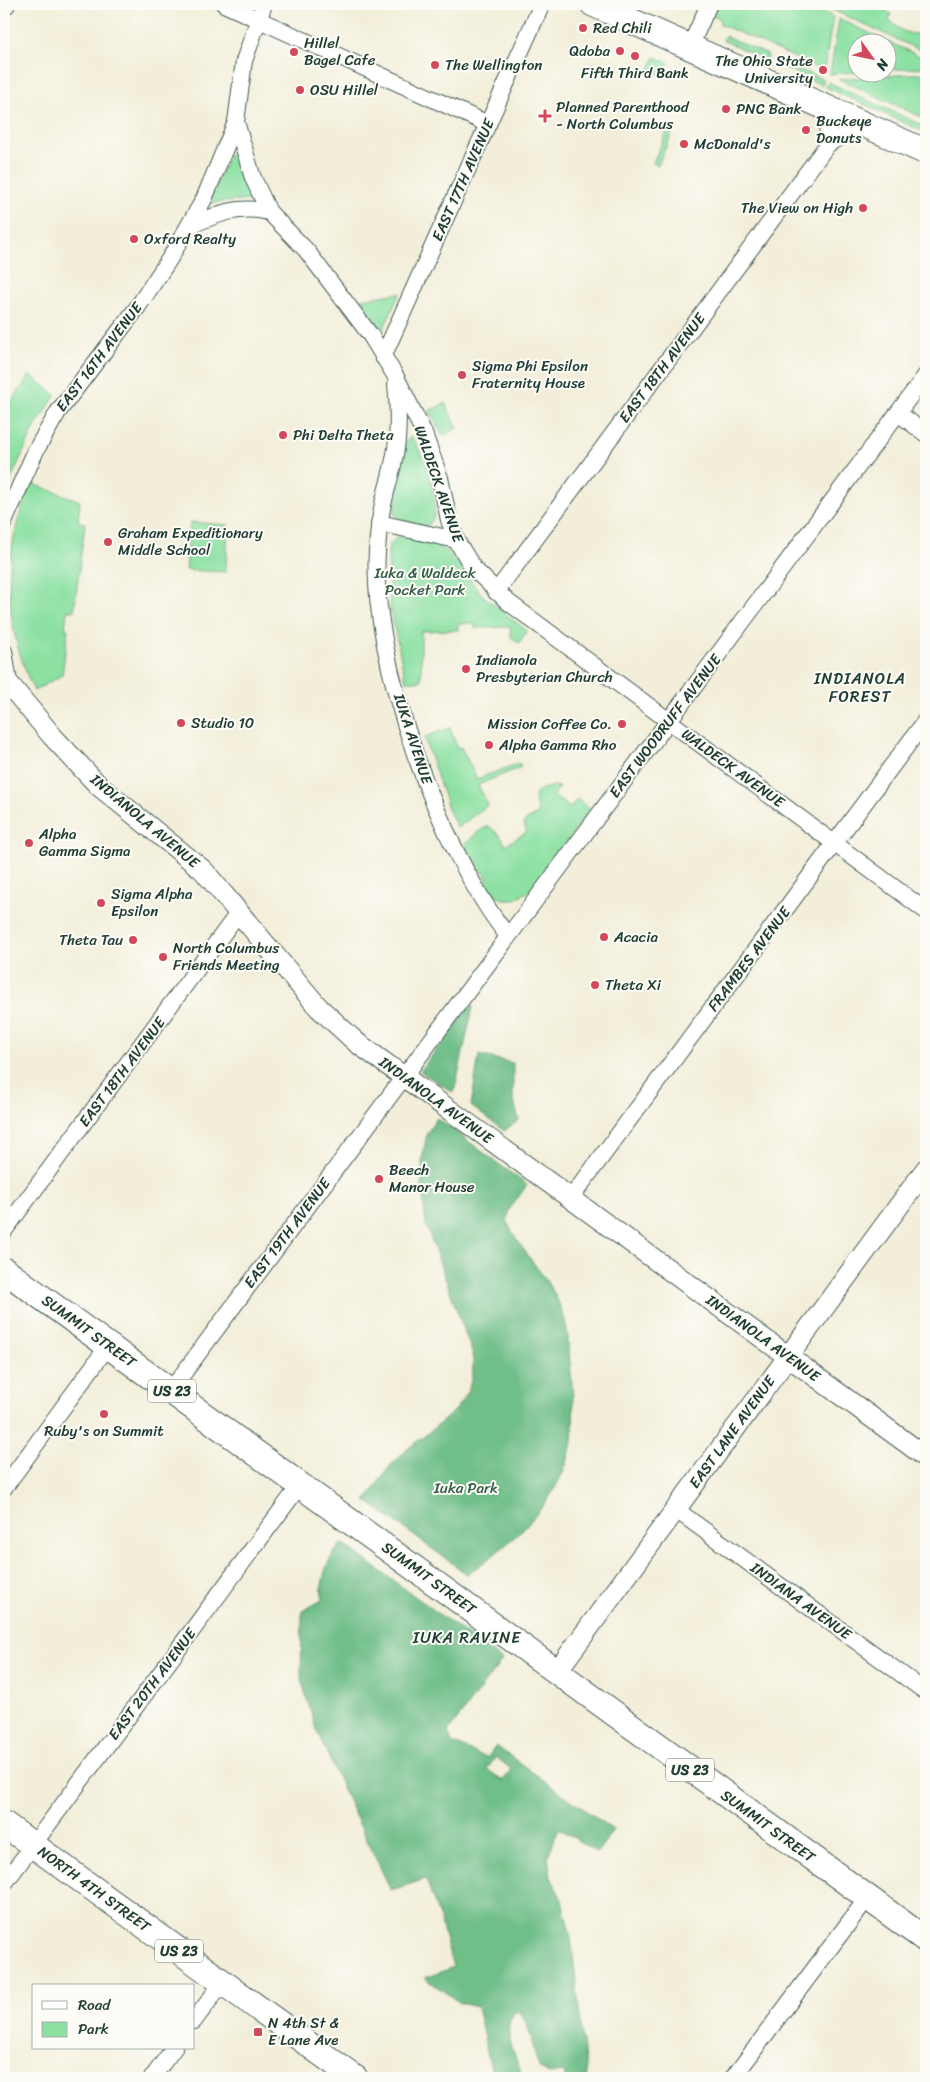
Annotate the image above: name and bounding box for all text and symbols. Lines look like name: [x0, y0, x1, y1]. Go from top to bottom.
place label: Red Chili: [593, 15, 652, 41]
marker: Red Chili: [577, 22, 589, 34]
place label: Hillel Bagel Cafe: [304, 30, 376, 73]
north arrow: [848, 32, 898, 82]
place label: Qdoba: [569, 38, 610, 64]
marker: Qdoba: [614, 45, 626, 57]
marker: Hillel Bagel Cafe: [288, 46, 300, 58]
place label: The Ohio State University: [715, 48, 813, 91]
marker: Fifth Third Bank: [629, 50, 641, 62]
place label: The Wellington: [445, 52, 542, 78]
text: N: [869, 53, 896, 76]
marker: The Wellington: [429, 59, 441, 71]
place label: Fifth Third Bank: [581, 60, 689, 86]
marker: The Ohio State University: [817, 64, 829, 76]
place label: OSU Hillel: [310, 77, 379, 103]
marker: OSU Hillel: [294, 84, 306, 96]
place label: Planned Parenthood - North Columbus: [556, 94, 690, 137]
place label: PNC Bank: [736, 96, 802, 122]
marker: PNC Bank: [720, 103, 732, 115]
place label: Buckeye Donuts: [816, 108, 872, 151]
marker: Planned Parenthood - North Columbus: [538, 109, 552, 123]
street label: EAST 17TH AVENUE: [424, 113, 502, 245]
marker: Buckeye Donuts: [800, 124, 812, 136]
place label: McDonald's: [694, 131, 771, 157]
marker: McDonald's: [678, 138, 690, 150]
place label: The View on High: [741, 195, 853, 221]
marker: The View on High: [857, 202, 869, 214]
place label: Oxford Realty: [144, 226, 236, 252]
marker: Oxford Realty: [128, 233, 140, 245]
street label: EAST 16TH AVENUE: [49, 295, 150, 417]
street label: EAST 18TH AVENUE: [612, 306, 713, 429]
place label: Sigma Phi Epsilon Fraternity House: [472, 353, 588, 396]
marker: Sigma Phi Epsilon Fraternity House: [456, 369, 468, 381]
place label: Phi Delta Theta: [293, 422, 394, 448]
street label: WALDECK AVENUE: [407, 422, 472, 548]
marker: Phi Delta Theta: [277, 429, 289, 441]
place label: Graham Expeditionary Middle School: [118, 520, 263, 563]
marker: Graham Expeditionary Middle School: [102, 536, 114, 548]
park label: Iuka & Waldeck Pocket Park: [373, 560, 477, 603]
place label: Indianola Presbyterian Church: [475, 647, 613, 690]
street label: EAST WOODRUFF AVENUE: [602, 647, 729, 804]
marker: Indianola Presbyterian Church: [460, 663, 472, 675]
district label: INDIANOLA FOREST: [813, 664, 906, 711]
street label: IUKA AVENUE: [386, 689, 440, 789]
place label: Studio 10: [191, 710, 254, 736]
place label: Mission Coffee Co.: [488, 711, 612, 737]
marker: Studio 10: [175, 717, 187, 729]
marker: Mission Coffee Co.: [616, 718, 628, 730]
street label: WALDECK AVENUE: [676, 722, 791, 815]
place label: Alpha Gamma Rho: [498, 732, 617, 758]
marker: Alpha Gamma Rho: [483, 739, 495, 751]
street label: INDIANOLA AVENUE: [84, 767, 207, 876]
place label: Alpha Gamma Sigma: [38, 821, 131, 864]
marker: Alpha Gamma Sigma: [23, 837, 35, 849]
place label: Sigma Alpha Epsilon: [111, 881, 193, 924]
marker: Sigma Alpha Epsilon: [95, 897, 107, 909]
street label: FRAMBES AVENUE: [701, 900, 798, 1017]
place label: Acacia: [613, 924, 658, 950]
place label: Theta Tau: [59, 927, 123, 953]
marker: Acacia: [598, 931, 610, 943]
marker: Theta Tau: [127, 934, 139, 946]
place label: North Columbus Friends Meeting: [173, 935, 280, 978]
marker: North Columbus Friends Meeting: [157, 951, 169, 963]
place label: Theta Xi: [605, 972, 662, 998]
marker: Theta Xi: [589, 979, 601, 991]
street label: EAST 18TH AVENUE: [72, 1010, 173, 1133]
street label: INDIANOLA AVENUE: [372, 1049, 500, 1152]
place label: Beech Manor House: [389, 1157, 475, 1200]
street label: EAST 19TH AVENUE: [237, 1171, 338, 1294]
marker: Beech Manor House: [373, 1173, 385, 1185]
street label: INDIANOLA AVENUE: [699, 1287, 827, 1390]
street label: SUMMIT STREET: [36, 1288, 143, 1375]
street label: EAST LANE AVENUE: [682, 1369, 783, 1494]
road number: US 23: [148, 1380, 196, 1402]
marker: Ruby's on Summit: [98, 1408, 110, 1420]
place label: Ruby's on Summit: [44, 1418, 164, 1444]
park label: Iuka Park: [433, 1475, 498, 1501]
street label: SUMMIT STREET: [376, 1535, 483, 1622]
street label: INDIANA AVENUE: [744, 1555, 858, 1648]
street label: EAST 20TH AVENUE: [101, 1621, 204, 1746]
district label: IUKA RAVINE: [412, 1623, 521, 1652]
road number: US 23: [666, 1758, 714, 1782]
street label: SUMMIT STREET: [715, 1783, 822, 1870]
street label: NORTH 4TH STREET: [32, 1839, 157, 1940]
road number: US 23: [155, 1940, 203, 1962]
legend: [32, 1984, 195, 2050]
text: Road: [78, 1992, 111, 2018]
place label: N 4th St & E Lane Ave: [268, 2010, 339, 2053]
text: Park: [78, 2016, 109, 2042]
marker: N 4th St & E Lane Ave: [252, 2026, 264, 2038]

